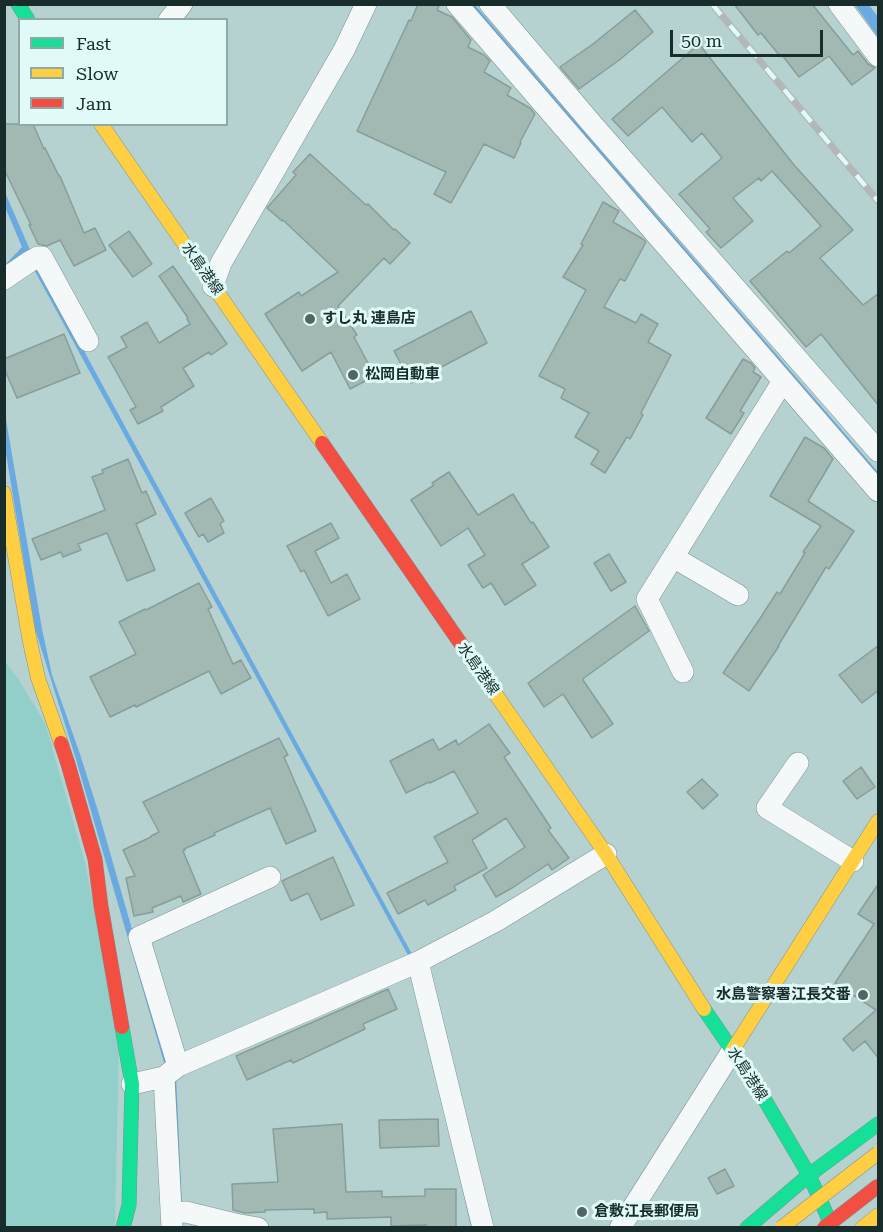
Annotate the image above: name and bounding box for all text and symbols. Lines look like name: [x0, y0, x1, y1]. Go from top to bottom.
legend: [18, 18, 228, 126]
scale bar: [673, 18, 826, 56]
text: 50 m: [681, 30, 722, 51]
text: Fast: [76, 33, 111, 54]
text: Slow: [76, 63, 118, 84]
text: Jam: [76, 93, 112, 114]
street label: 水島港線: [177, 239, 227, 299]
place label: すし丸 連島店: [322, 310, 416, 328]
marker: すし丸 連島店: [303, 312, 317, 326]
place label: 松岡自動車: [365, 366, 440, 384]
marker: 松岡自動車: [346, 368, 360, 382]
street label: 水島港線: [453, 639, 503, 699]
place label: 水島警察署江長交番: [716, 986, 851, 1004]
marker: 水島警察署江長交番: [856, 988, 870, 1002]
street label: 水島港線: [723, 1044, 771, 1104]
place label: 倉敷江長郵便局: [594, 1203, 699, 1221]
marker: 倉敷江長郵便局: [575, 1205, 589, 1219]

